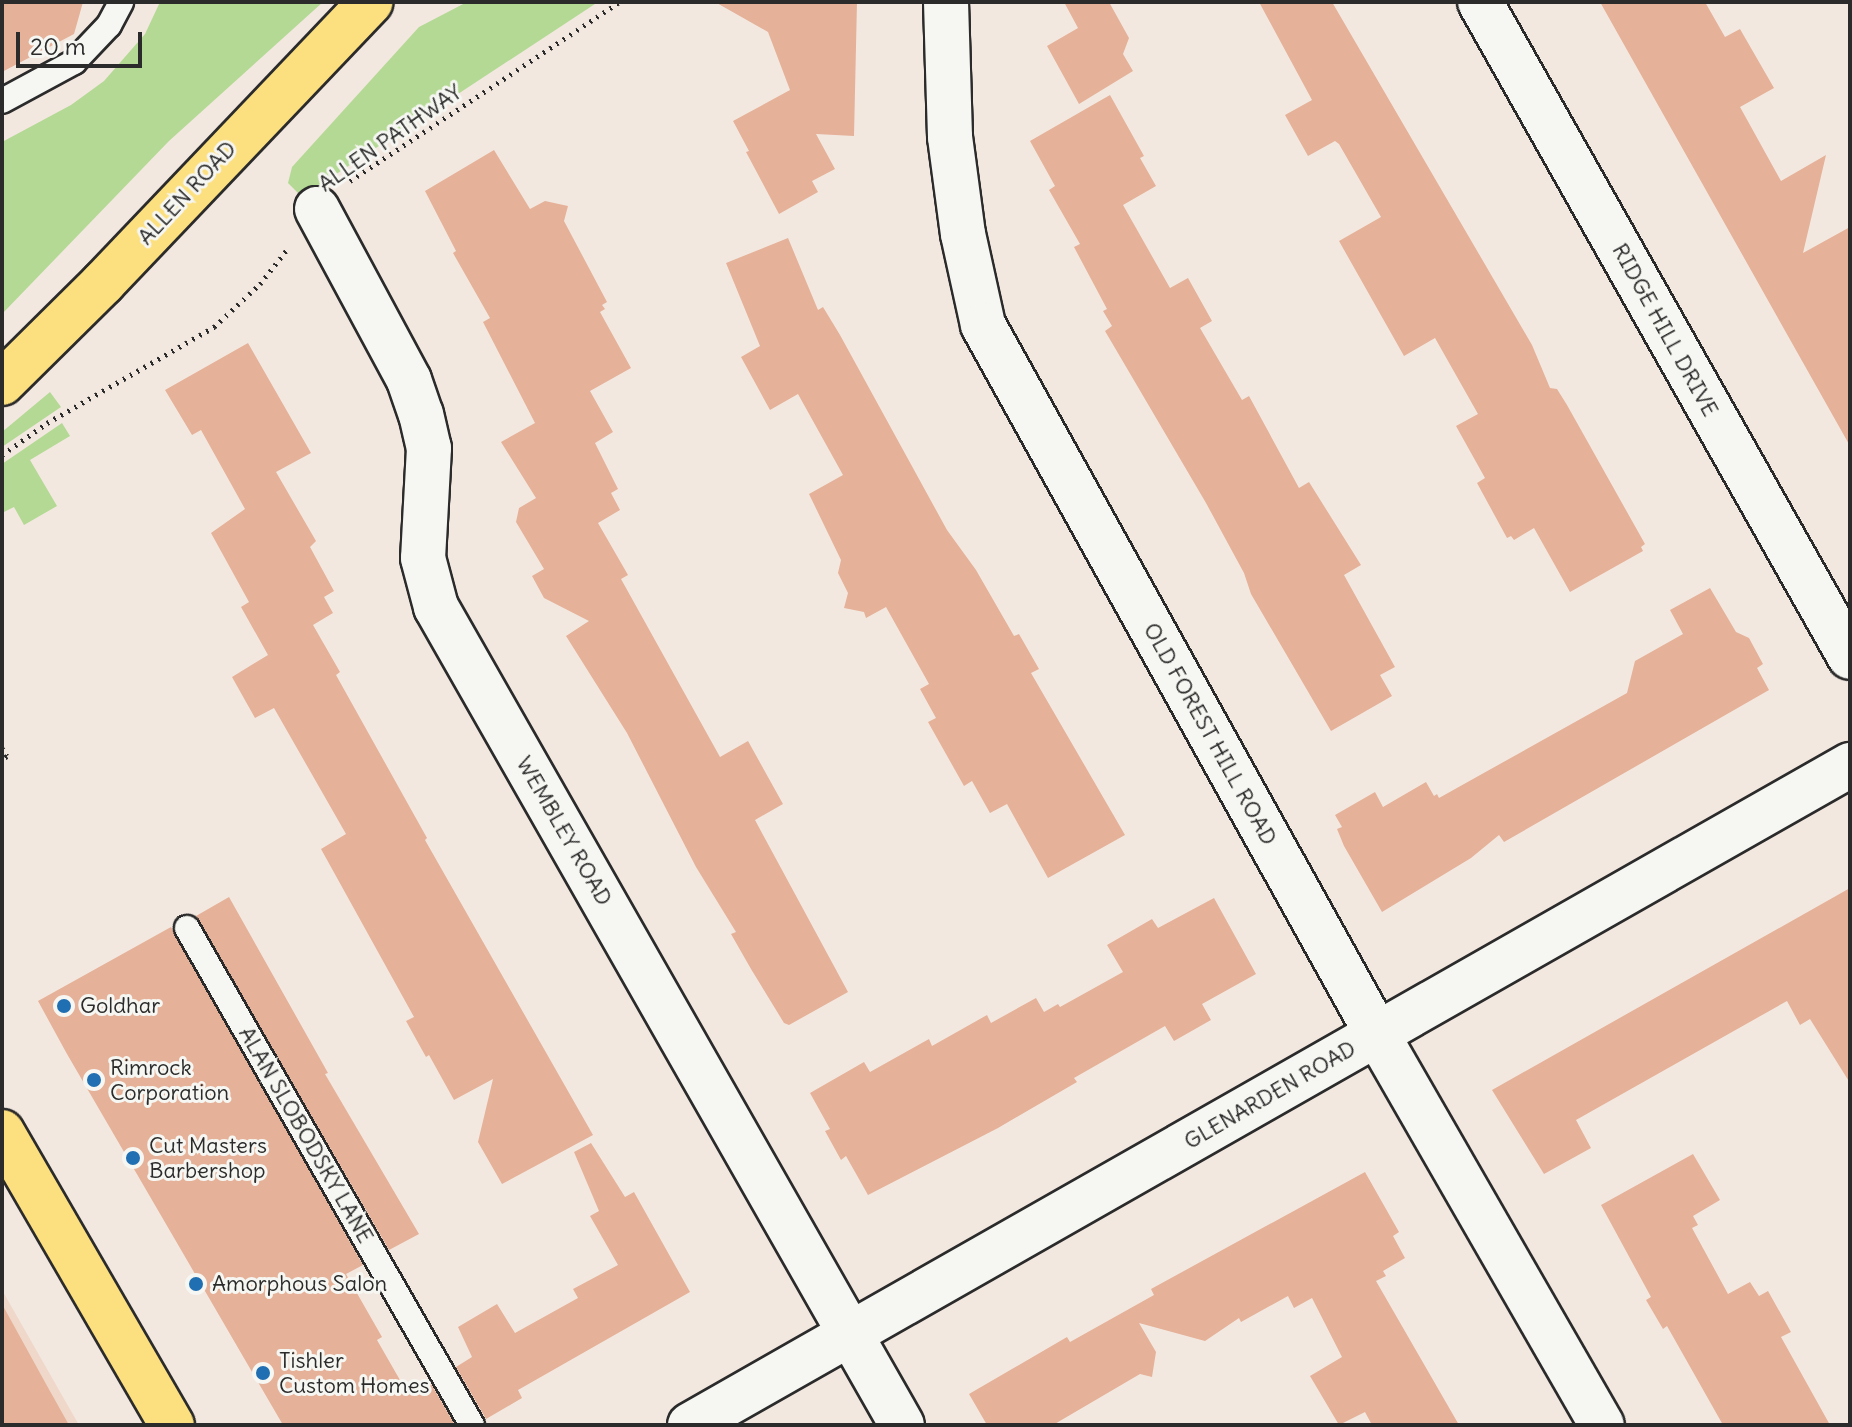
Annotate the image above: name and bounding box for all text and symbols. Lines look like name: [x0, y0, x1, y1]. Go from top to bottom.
scale bar: [20, 16, 146, 66]
text: 20 m: [30, 31, 86, 61]
street label: ALLEN PATHWAY: [313, 79, 467, 197]
street label: ALLEN ROAD: [132, 136, 242, 250]
street label: RIDGE HILL DRIVE: [1607, 239, 1723, 421]
street label: OLD FOREST HILL ROAD: [1138, 618, 1282, 850]
street label: WEMBLEY ROAD: [511, 752, 617, 910]
place label: Goldhar: [80, 993, 160, 1019]
marker: Goldhar: [55, 997, 73, 1015]
street label: ALAN SLOBODSKY LANE: [233, 1022, 379, 1248]
street label: GLENARDEN ROAD: [1180, 1035, 1360, 1155]
place label: Rimrock Corporation: [110, 1054, 229, 1106]
marker: Rimrock Corporation: [85, 1071, 103, 1089]
place label: Cut Masters Barbershop: [149, 1132, 267, 1184]
marker: Cut Masters Barbershop: [124, 1149, 142, 1167]
place label: Amorphous Salon: [212, 1271, 387, 1297]
marker: Amorphous Salon: [187, 1275, 205, 1293]
place label: Tishler Custom Homes: [279, 1347, 430, 1398]
marker: Tishler Custom Homes: [254, 1364, 272, 1382]

